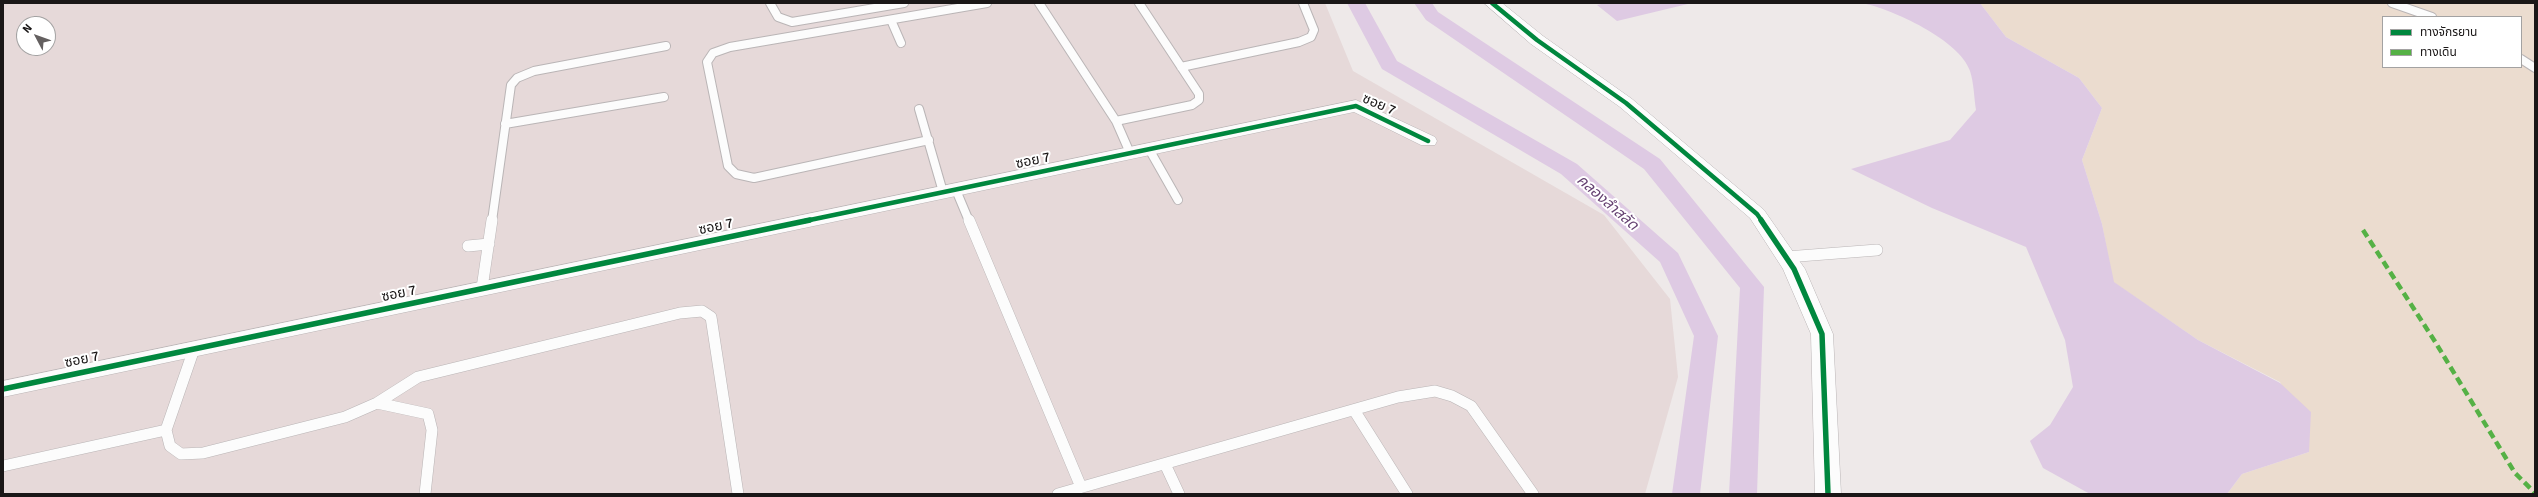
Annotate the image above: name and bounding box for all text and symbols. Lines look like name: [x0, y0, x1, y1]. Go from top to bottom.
north arrow: [16, 16, 56, 56]
legend: [2382, 16, 2522, 68]
text: N: [20, 21, 35, 36]
text: ทางจักรยาน: [2420, 25, 2477, 40]
text: ทางเดิน: [2420, 45, 2457, 60]
street label: ซอย 7: [1360, 90, 1398, 120]
street label: ซอย 7: [1014, 149, 1052, 173]
water label: คลองลำสลัด: [1573, 171, 1641, 235]
street label: ซอย 7: [697, 215, 735, 239]
street label: ซอย 7: [380, 282, 418, 306]
street label: ซอย 7: [63, 348, 101, 372]

